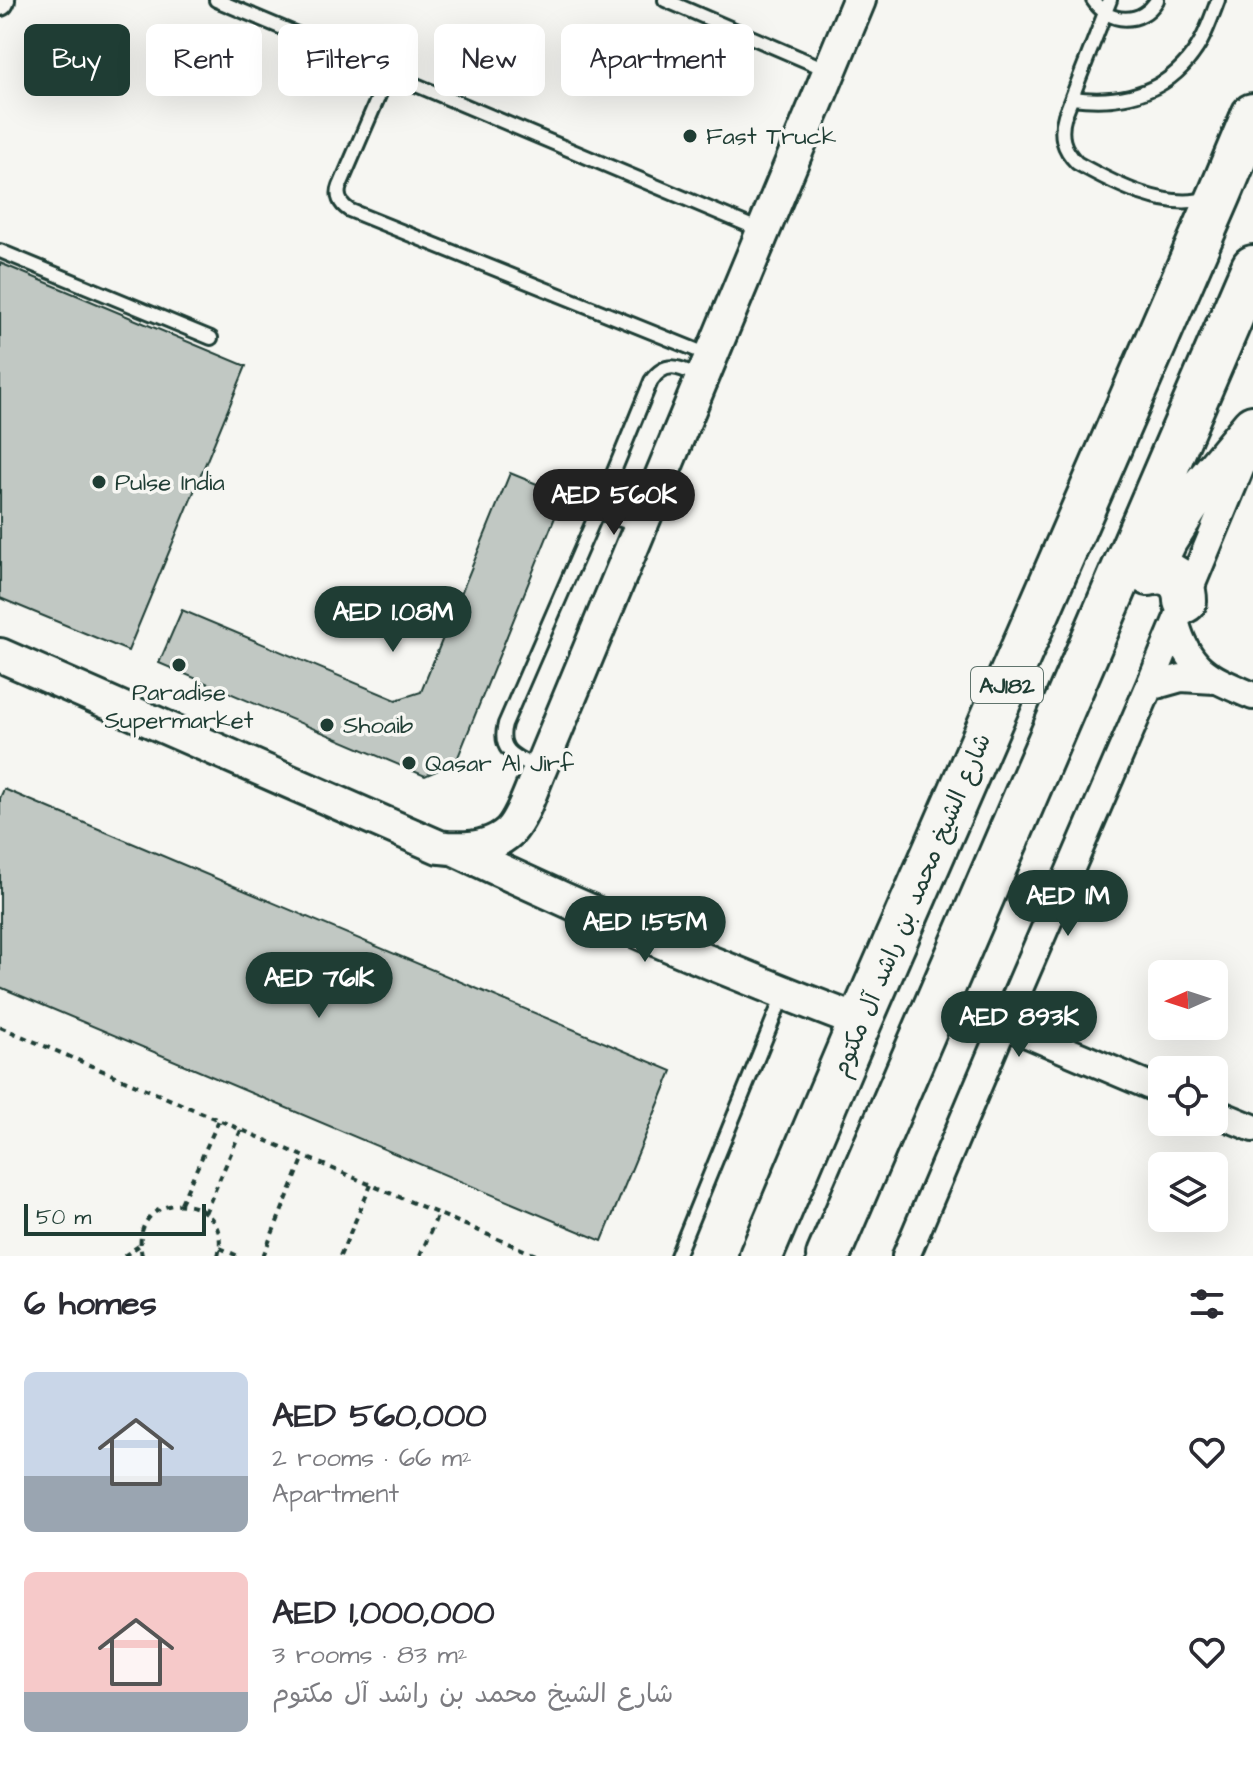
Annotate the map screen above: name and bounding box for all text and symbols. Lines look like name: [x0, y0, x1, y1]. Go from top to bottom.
chip: Buy: [24, 24, 130, 96]
chip: Rent: [146, 24, 262, 96]
chip: Filters: [278, 24, 418, 96]
chip: New: [434, 24, 545, 96]
chip: Apartment: [561, 24, 754, 96]
place label: Fast Truck: [706, 120, 837, 154]
marker: Fast Truck: [681, 127, 699, 145]
place label: Pulse India: [115, 466, 225, 500]
pin: AED 560K: [531, 469, 697, 537]
marker: Pulse India: [90, 473, 108, 491]
text: AED 560K: [551, 477, 677, 513]
pin: AED 1.08M: [301, 586, 485, 654]
text: AED 1.08M: [332, 594, 454, 630]
marker: Paradise Supermarket: [170, 656, 188, 674]
road number: AJ182: [971, 667, 1043, 703]
place label: Paradise Supermarket: [105, 676, 254, 738]
place label: Shoaib: [343, 709, 414, 743]
marker: Shoaib: [318, 716, 336, 734]
street label: شارع الشيخ محمد بن راشد آل مكتوم: [824, 728, 1000, 1083]
place label: Qasar Al Jirf: [425, 747, 575, 781]
marker: Qasar Al Jirf: [400, 754, 418, 772]
pin: AED 1M: [1003, 870, 1133, 938]
text: AED 1M: [1026, 878, 1110, 914]
pin: AED 1.55M: [553, 896, 737, 964]
text: AED 1.55M: [583, 904, 707, 940]
pin: AED 761K: [236, 952, 402, 1020]
text: AED 761K: [264, 960, 374, 996]
north arrow: [1148, 960, 1228, 1040]
map controls: [1148, 960, 1228, 1232]
pin: AED 893K: [936, 991, 1102, 1059]
text: AED 893K: [959, 999, 1079, 1035]
button: locate: [1148, 1056, 1228, 1136]
button: layers: [1148, 1152, 1228, 1232]
scale bar: [24, 1200, 206, 1236]
text: 50 m: [36, 1202, 91, 1233]
text: 6 homes: [24, 1280, 157, 1328]
icon: filters: [1185, 1282, 1229, 1326]
text: AED 560,000: [272, 1392, 487, 1440]
icon: home: [88, 1404, 184, 1500]
icon: heart: [1185, 1430, 1229, 1474]
text: 2 rooms · 66 m²: [272, 1440, 472, 1476]
text: Apartment: [272, 1476, 399, 1512]
text: AED 1,000,000: [272, 1589, 495, 1637]
icon: home: [88, 1604, 184, 1700]
icon: heart: [1185, 1630, 1229, 1674]
text: 3 rooms · 83 m²: [272, 1637, 467, 1673]
text: شارع الشيخ محمد بن راشد آل مكتوم: [272, 1676, 673, 1712]

